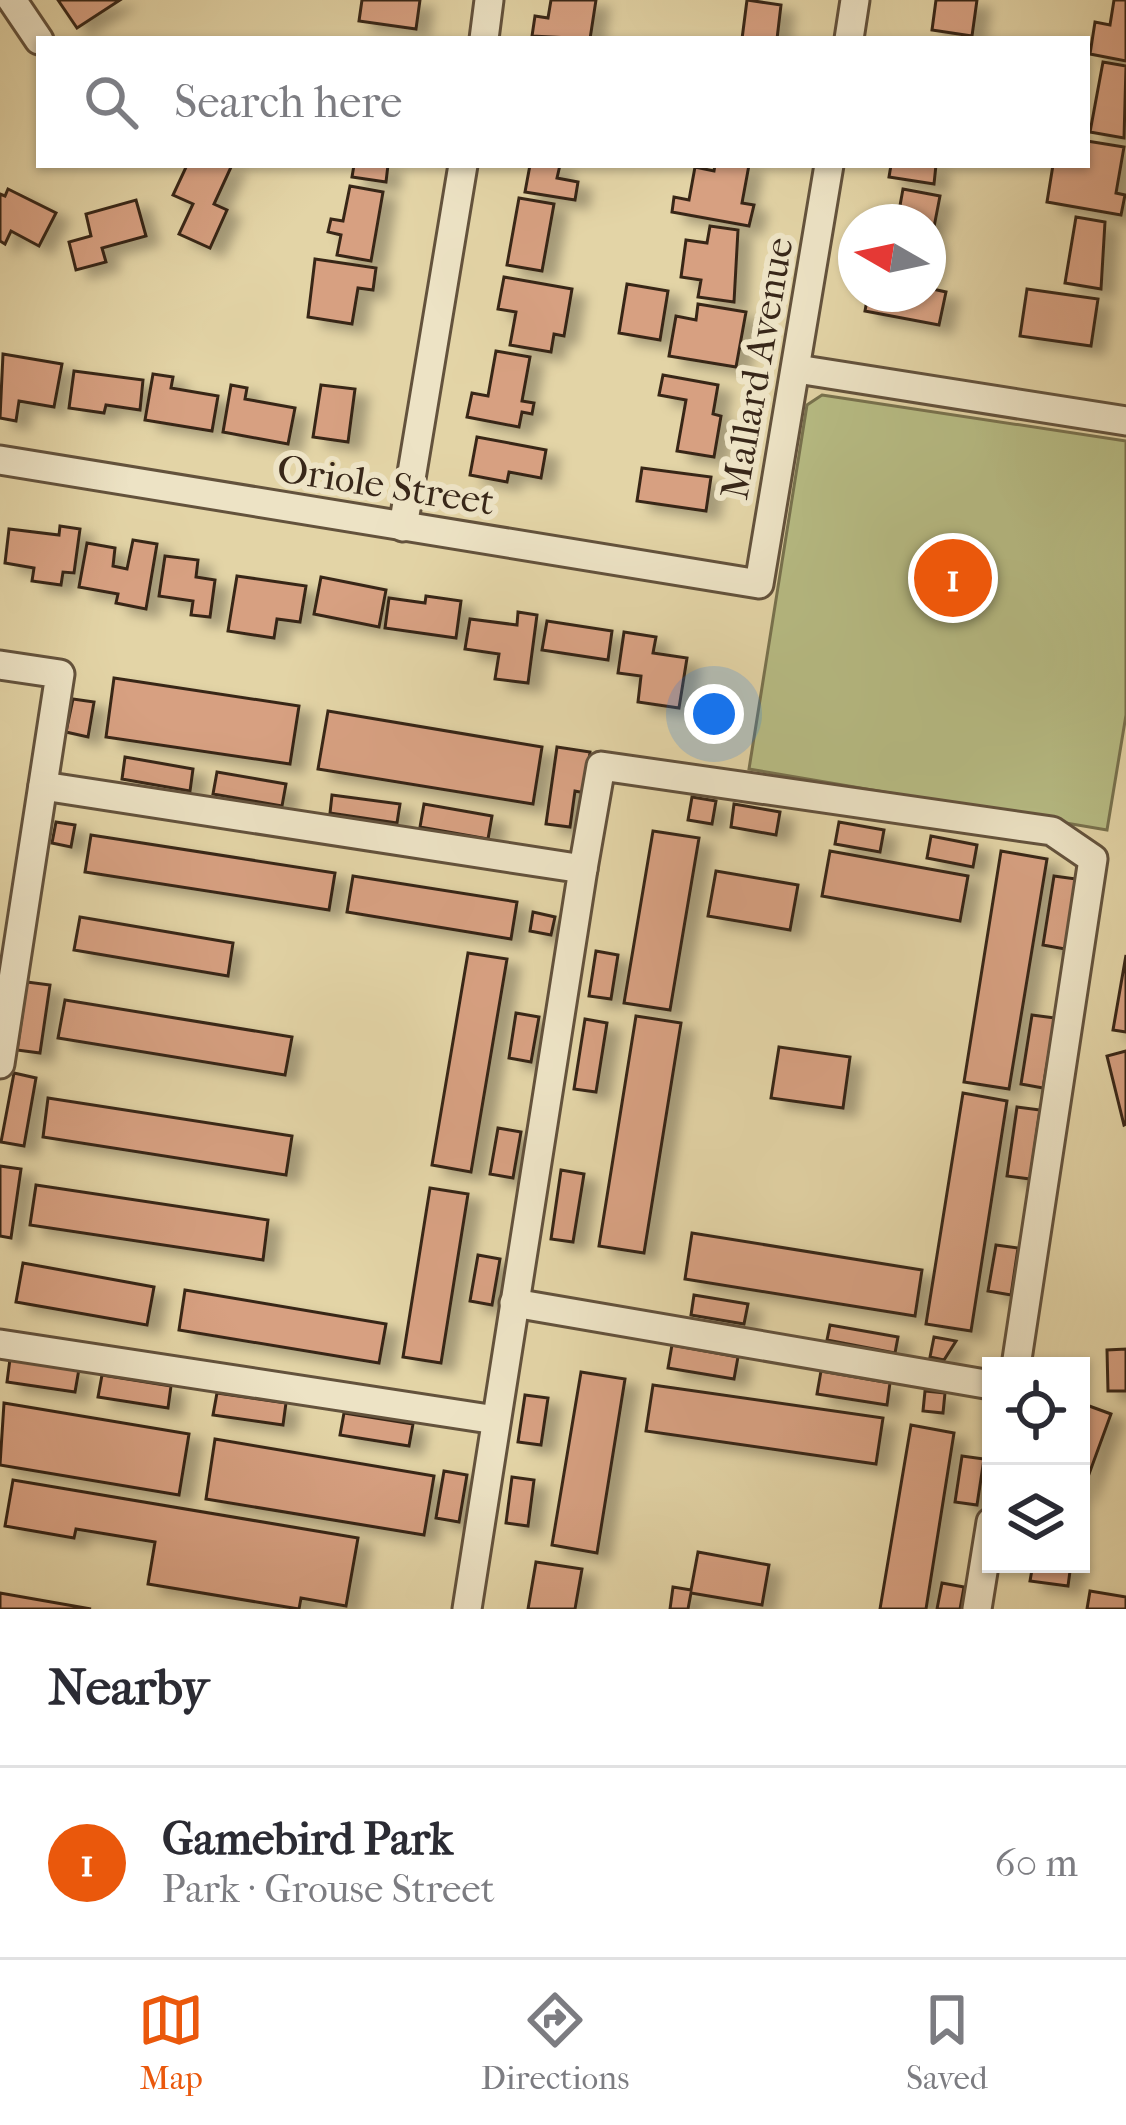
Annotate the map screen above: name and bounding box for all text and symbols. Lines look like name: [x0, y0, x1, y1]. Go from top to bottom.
search box: [36, 36, 1090, 168]
icon: search: [78, 69, 144, 135]
text: Search here: [174, 76, 402, 129]
north arrow: [838, 204, 946, 312]
street label: Mallard Avenue: [711, 234, 803, 503]
street label: Oriole Street: [274, 445, 498, 525]
pin: 1: [914, 533, 992, 623]
your location: [684, 684, 744, 744]
map controls: [982, 1357, 1090, 1573]
button: locate: [982, 1357, 1090, 1465]
button: layers: [982, 1465, 1090, 1573]
text: Nearby: [48, 1657, 209, 1717]
text: Gamebird Park: [162, 1813, 453, 1866]
text: 1: [80, 1840, 94, 1886]
text: 60 m: [995, 1840, 1078, 1886]
text: Park · Grouse Street: [162, 1866, 495, 1912]
tab: Map: [138, 1987, 204, 2098]
tab: Directions: [481, 1987, 629, 2098]
tab: Saved: [906, 1987, 988, 2098]

